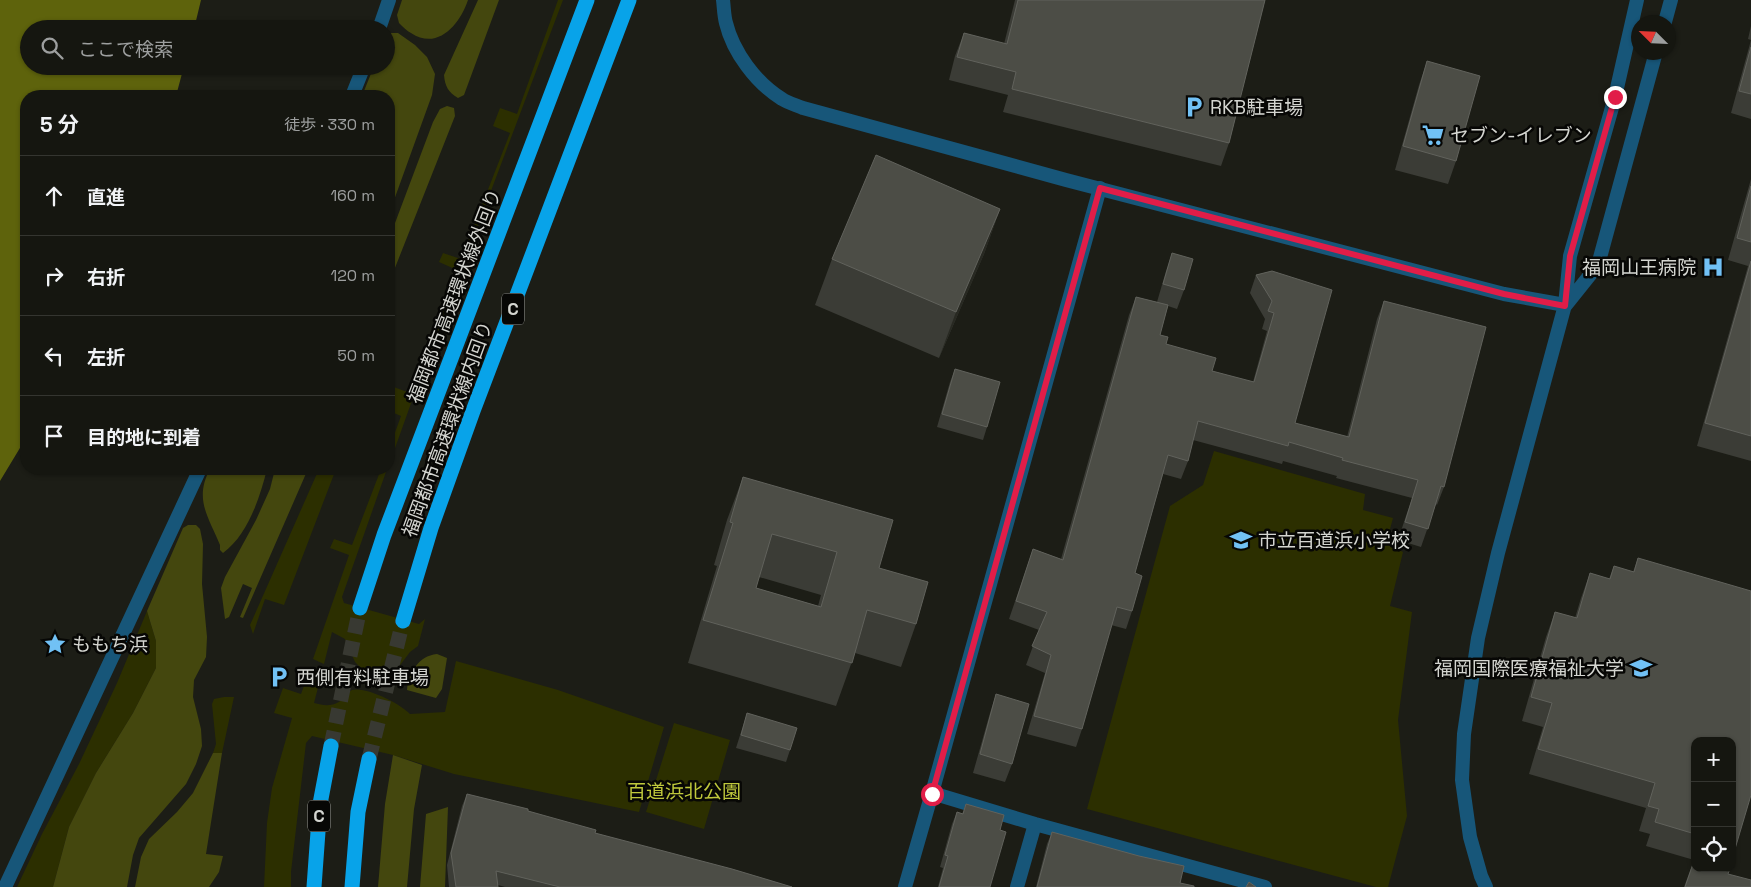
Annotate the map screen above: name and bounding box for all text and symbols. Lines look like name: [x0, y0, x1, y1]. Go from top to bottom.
north arrow: [1631, 15, 1676, 60]
search box: [20, 20, 395, 75]
icon: search: [38, 34, 66, 62]
text: ここで検索: [78, 37, 173, 62]
route end: [1604, 86, 1627, 109]
parking icon: RKB駐車場: [1181, 94, 1207, 120]
place label: RKB駐車場: [1210, 95, 1303, 120]
text: 5 分: [40, 111, 79, 138]
text: 徒歩 · 330 m: [284, 114, 375, 135]
supermarket icon: セブン-イレブン: [1420, 122, 1446, 148]
place label: セブン-イレブン: [1450, 123, 1592, 148]
icon: ahead: [40, 182, 68, 210]
text: 直進: [87, 185, 125, 210]
text: 160 m: [330, 185, 375, 206]
street label: 福岡都市高速環状線外回り: [402, 185, 507, 407]
hospital icon: 福岡山王病院: [1700, 254, 1726, 280]
place label: 福岡山王病院: [1582, 255, 1696, 280]
icon: right: [40, 262, 68, 290]
text: 右折: [87, 265, 125, 290]
text: 120 m: [331, 265, 375, 286]
road number: C: [502, 294, 524, 324]
street label: 福岡都市高速環状線内回り: [397, 318, 498, 541]
icon: left: [40, 342, 68, 370]
text: 左折: [87, 345, 125, 370]
text: 50 m: [337, 345, 375, 366]
icon: arrive: [40, 422, 68, 450]
text: 目的地に到着: [87, 425, 201, 450]
school or university icon: 市立百道浜小学校: [1228, 527, 1254, 553]
place label: 市立百道浜小学校: [1258, 528, 1410, 553]
place icon: ももち浜: [42, 631, 68, 657]
place label: ももち浜: [72, 632, 148, 657]
school or university icon: 福岡国際医療福祉大学: [1628, 655, 1654, 681]
place label: 福岡国際医療福祉大学: [1434, 656, 1624, 681]
parking icon: 西側有料駐車場: [266, 664, 292, 690]
place label: 西側有料駐車場: [296, 665, 429, 690]
map controls: [1691, 737, 1736, 872]
button: +: [1691, 737, 1736, 782]
park label: 百道浜北公園: [627, 779, 741, 804]
button: −: [1691, 782, 1736, 827]
route start: [921, 783, 944, 806]
road number: C: [308, 800, 330, 831]
button: locate: [1691, 827, 1736, 872]

